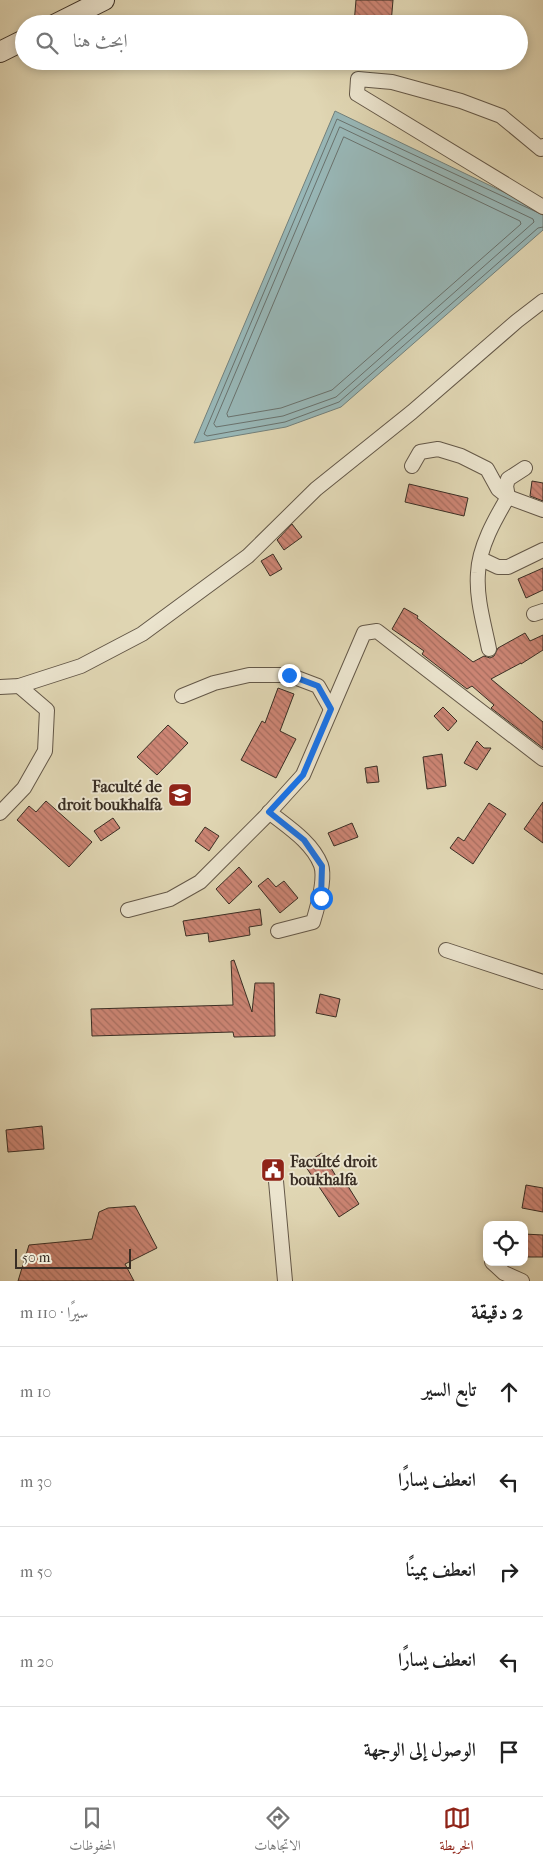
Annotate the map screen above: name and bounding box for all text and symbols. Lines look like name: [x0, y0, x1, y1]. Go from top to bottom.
search box: [15, 15, 528, 70]
icon: search: [33, 29, 61, 57]
text: ابحث هنا: [73, 30, 128, 52]
route end: [278, 664, 301, 687]
place label: Faculté de droit boukhalfa: [58, 777, 163, 814]
school or university icon: Faculté de droit boukhalfa: [167, 782, 193, 808]
route start: [310, 887, 333, 910]
place label: Faculté droit boukhalfa: [289, 1152, 377, 1189]
public building icon: Faculté droit boukhalfa: [260, 1157, 286, 1183]
map controls: [483, 1221, 528, 1266]
button: locate: [483, 1221, 528, 1266]
scale bar: [15, 1246, 131, 1269]
text: 50 m: [22, 1249, 50, 1266]
text: 2 دقيقة: [471, 1300, 523, 1324]
text: سيرًا · 110 m: [20, 1303, 88, 1322]
icon: ahead: [495, 1378, 523, 1406]
text: تابع السير: [422, 1379, 476, 1401]
text: 10 m: [20, 1382, 51, 1401]
icon: left: [495, 1468, 523, 1496]
text: انعطف يسارًا: [398, 1469, 476, 1491]
text: 30 m: [20, 1472, 52, 1491]
icon: right: [495, 1558, 523, 1586]
text: انعطف يمينًا: [406, 1559, 476, 1581]
text: 50 m: [20, 1562, 52, 1581]
icon: left: [495, 1648, 523, 1676]
text: انعطف يسارًا: [398, 1649, 476, 1671]
text: 20 m: [20, 1652, 54, 1671]
icon: arrive: [495, 1738, 523, 1766]
text: الوصول إلى الوجهة: [364, 1739, 476, 1761]
tab: المحفوظات: [69, 1804, 116, 1859]
tab: الاتجاهات: [254, 1804, 301, 1859]
tab: الخريطة: [440, 1804, 474, 1859]

